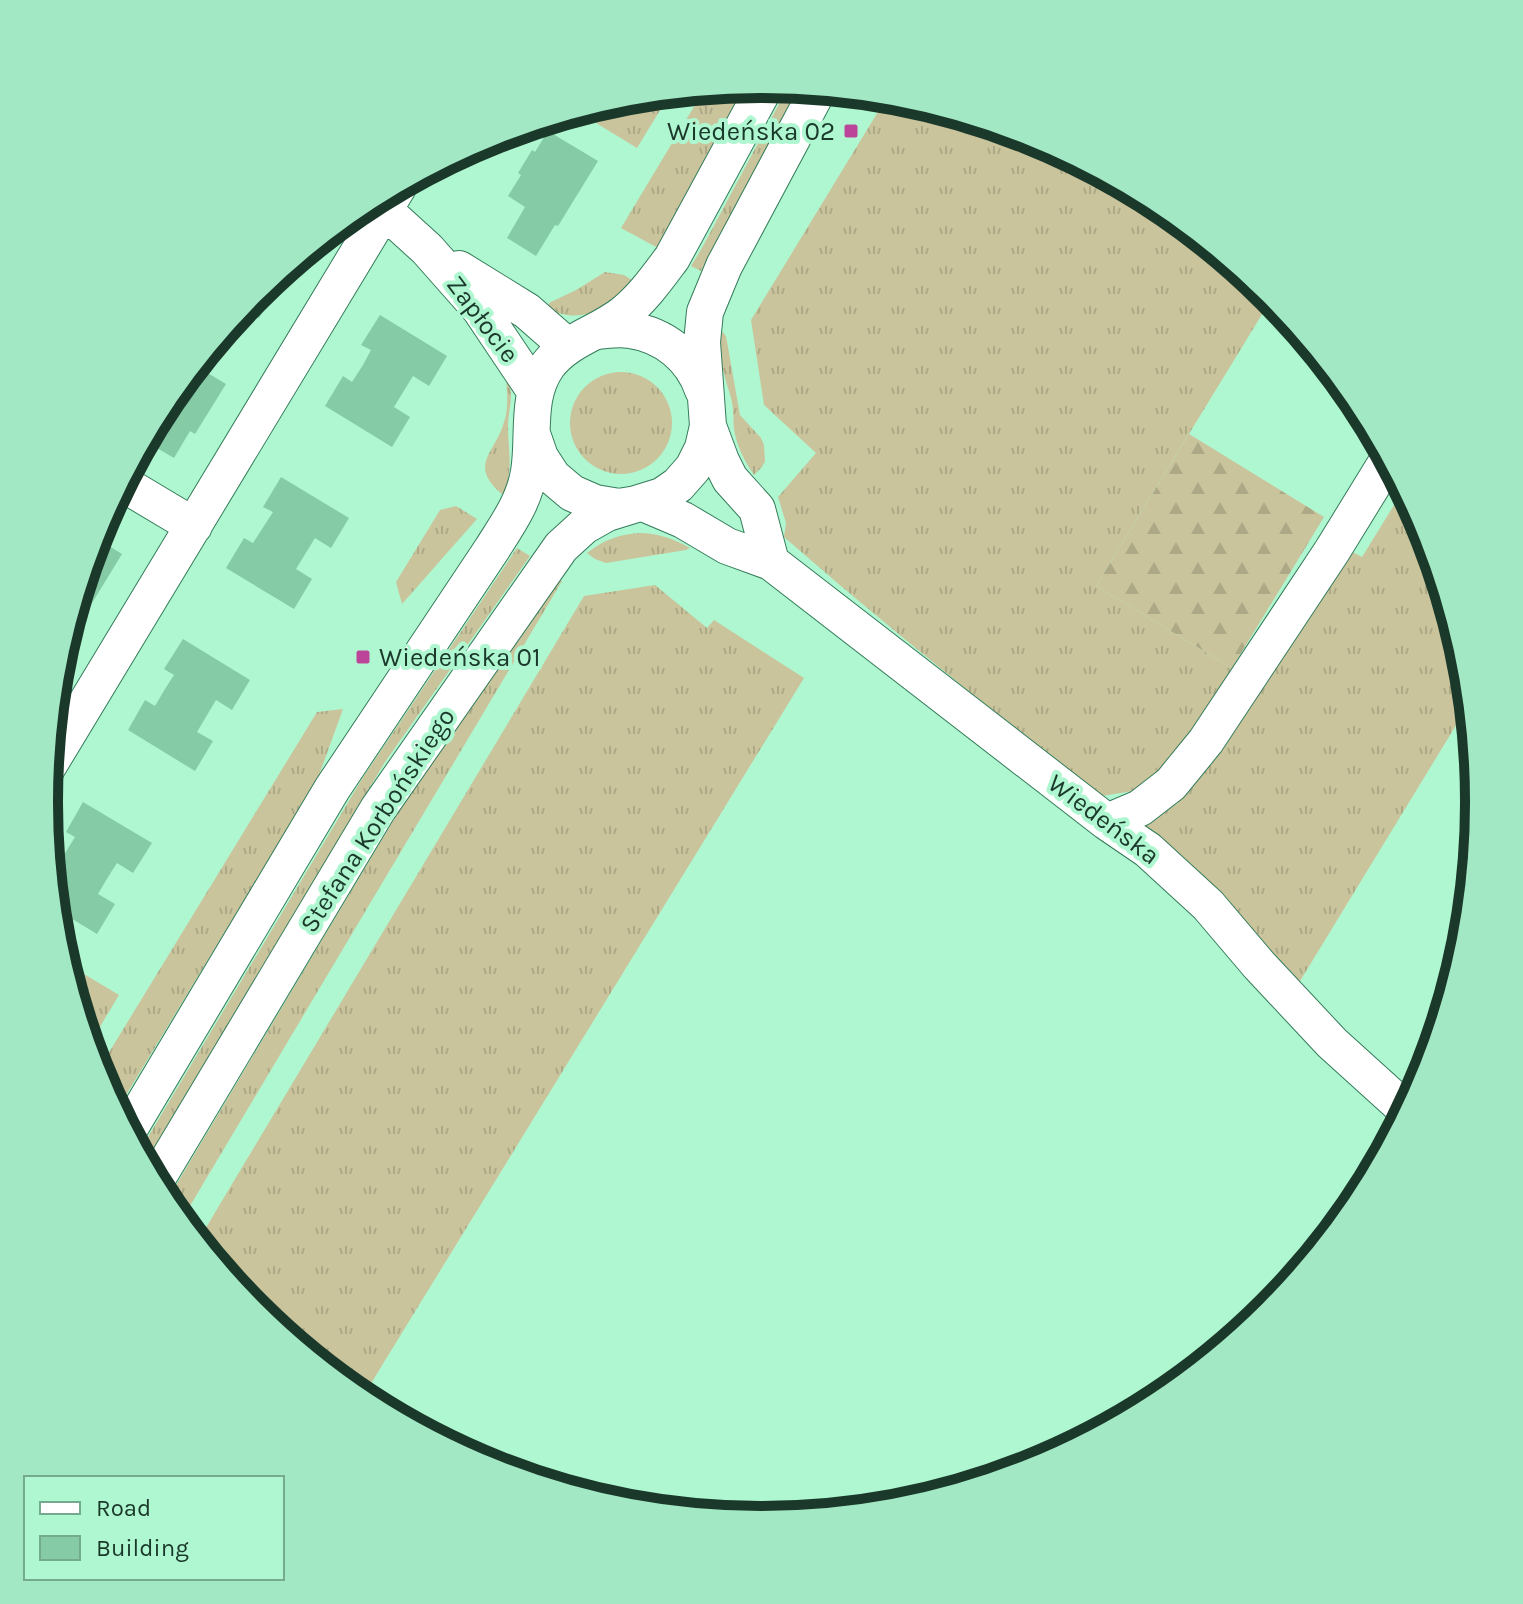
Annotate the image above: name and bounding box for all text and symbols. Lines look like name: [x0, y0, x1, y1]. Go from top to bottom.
place label: Wiedeńska 02: [667, 116, 835, 147]
marker: Wiedeńska 02: [842, 122, 860, 140]
street label: Zapłocie: [440, 270, 525, 369]
place label: Wiedeńska 01: [379, 642, 541, 673]
marker: Wiedeńska 01: [354, 648, 372, 666]
street label: Stefana Korbońskiego: [293, 702, 462, 938]
street label: Wiedeńska: [1042, 767, 1166, 871]
legend: [24, 1476, 284, 1580]
text: Road: [96, 1494, 151, 1522]
text: Building: [96, 1534, 189, 1562]

